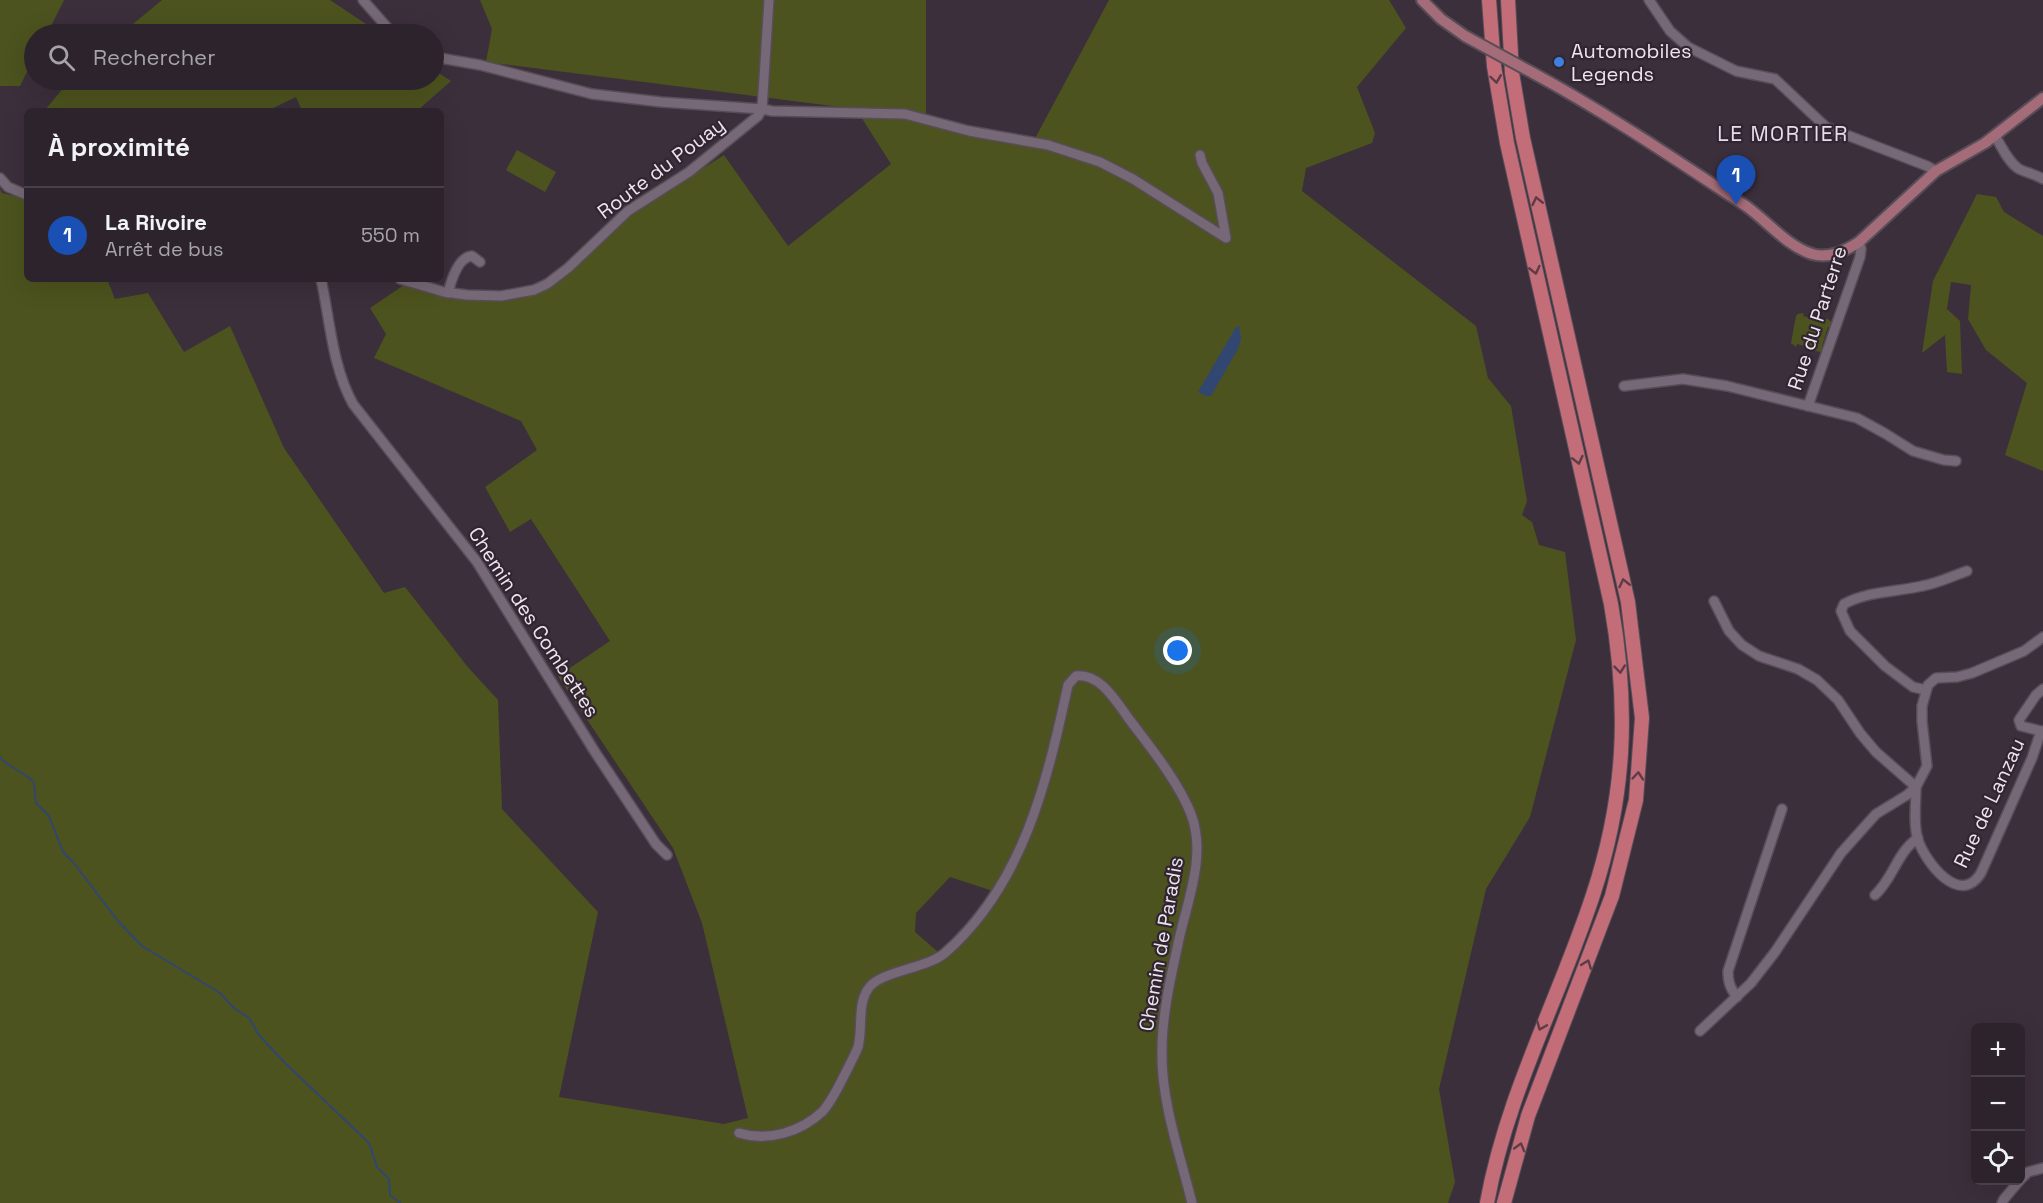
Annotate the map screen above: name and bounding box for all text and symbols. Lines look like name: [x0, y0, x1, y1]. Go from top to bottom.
search box: [24, 24, 444, 90]
place label: Automobiles Legends: [1571, 38, 1692, 87]
icon: search: [45, 41, 78, 74]
text: Rechercher: [93, 43, 215, 71]
marker: Automobiles Legends: [1552, 55, 1566, 69]
one-way arrow: [1490, 75, 1502, 84]
street label: Route du Pouay: [592, 112, 730, 224]
district label: LE MORTIER: [1717, 120, 1849, 147]
text: À proximité: [48, 130, 190, 164]
pin: 1: [1716, 156, 1756, 205]
one-way arrow: [1531, 196, 1544, 206]
text: La Rivoire: [105, 208, 207, 236]
text: 1: [63, 222, 72, 248]
text: 550 m: [361, 222, 420, 248]
text: Arrêt de bus: [105, 236, 224, 262]
street label: Rue du Parterre: [1781, 243, 1853, 393]
one-way arrow: [1528, 265, 1541, 275]
one-way arrow: [1571, 455, 1584, 465]
street label: Chemin des Combettes: [463, 522, 605, 722]
one-way arrow: [1618, 578, 1631, 588]
your location: [1163, 636, 1192, 665]
one-way arrow: [1613, 664, 1626, 673]
street label: Rue de Lanzau: [1948, 734, 2030, 872]
one-way arrow: [1631, 772, 1644, 781]
street label: Chemin de Paradis: [1133, 855, 1189, 1033]
one-way arrow: [1579, 959, 1592, 970]
one-way arrow: [1536, 1020, 1548, 1031]
map controls: [1971, 1023, 2025, 1185]
button: +: [1971, 1023, 2025, 1077]
button: −: [1971, 1077, 2025, 1131]
button: locate: [1971, 1131, 2025, 1185]
one-way arrow: [1512, 1142, 1525, 1152]

